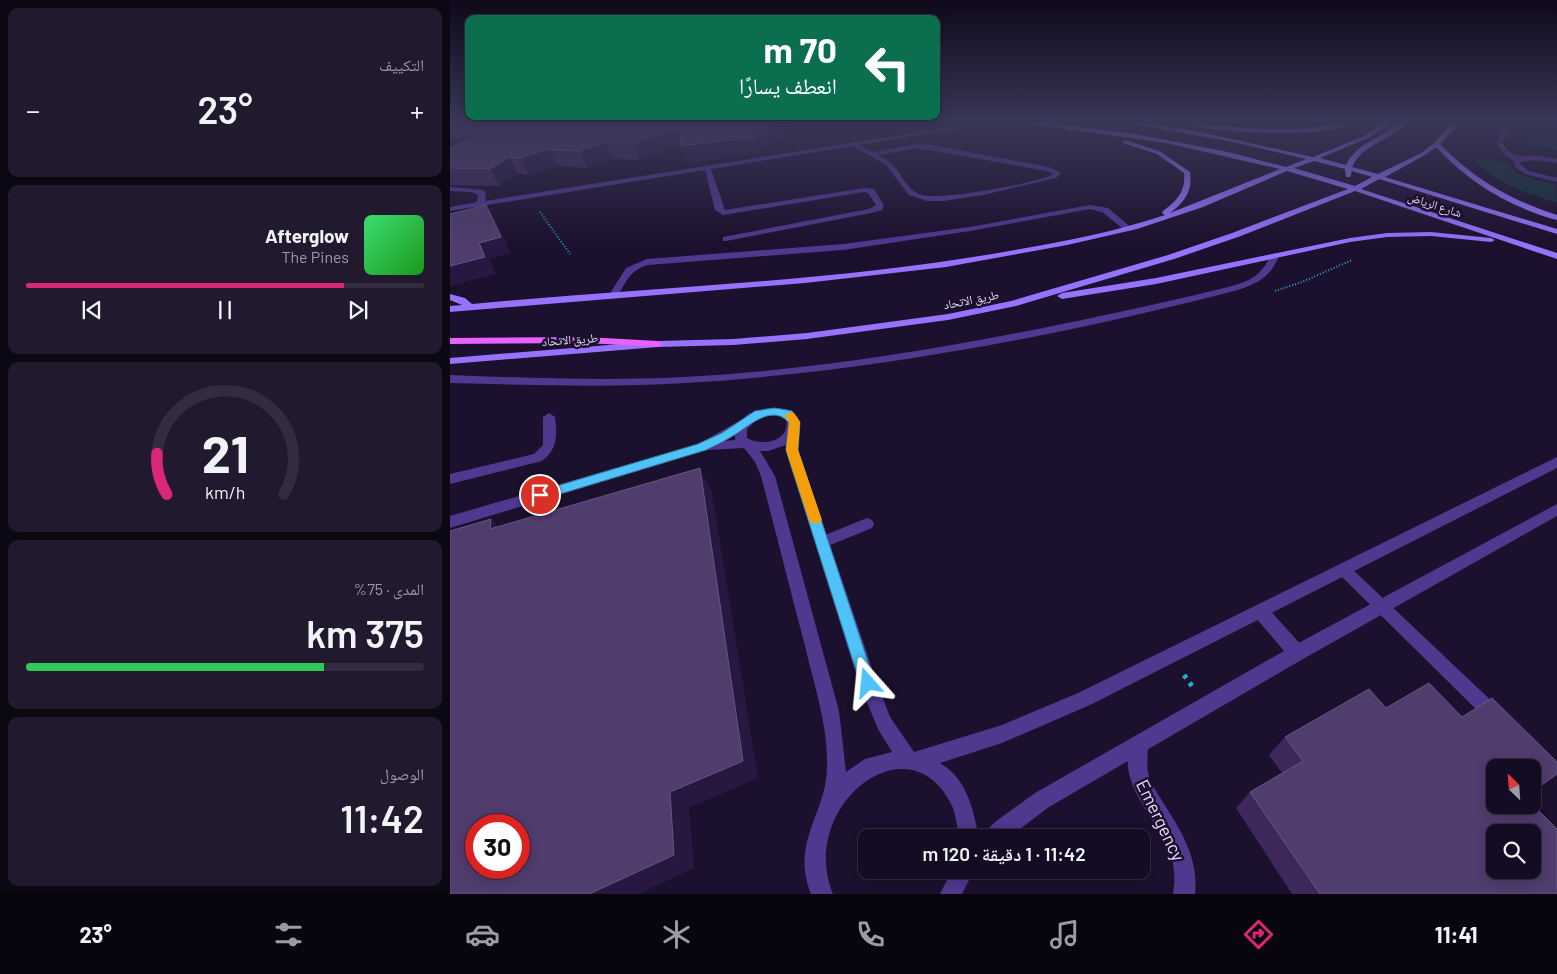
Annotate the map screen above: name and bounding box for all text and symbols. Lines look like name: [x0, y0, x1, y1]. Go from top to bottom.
text: 70 m: [763, 28, 837, 70]
icon: left: [855, 35, 920, 100]
text: التكييف: [379, 55, 424, 74]
text: انعطف يسارًا: [739, 72, 837, 98]
text: 23°: [197, 86, 253, 132]
text: −: [26, 93, 40, 127]
text: +: [410, 93, 424, 127]
street label: شارع الرياض: [1406, 189, 1464, 221]
text: Afterglow: [265, 224, 349, 247]
text: The Pines: [282, 247, 349, 266]
street label: طريق الاتحاد: [942, 287, 1000, 312]
icon: previous: [78, 296, 106, 324]
icon: pause: [211, 296, 239, 324]
icon: next: [344, 296, 372, 324]
street label: طريق الاتحاد: [541, 330, 599, 349]
text: 21: [201, 421, 249, 483]
pin: [519, 474, 561, 516]
text: km/h: [205, 481, 245, 503]
icon: arrive: [526, 481, 554, 509]
text: المدى · 75%: [354, 579, 424, 598]
text: 375 km: [306, 610, 424, 656]
position arrow: [841, 656, 893, 708]
north arrow: [1486, 759, 1541, 814]
map controls: [1486, 759, 1541, 879]
text: الوصول: [380, 764, 424, 783]
street label: Emergency: [1132, 776, 1190, 864]
text: 11:42: [340, 795, 424, 841]
speed limit sign: 30: [465, 814, 530, 879]
button: search: [1486, 824, 1541, 879]
text: 11:42 · 1 دقيقة · 120 m: [922, 842, 1086, 865]
icon: filters: [271, 917, 306, 952]
icon: car: [465, 917, 500, 952]
icon: climate: [659, 917, 694, 952]
icon: phone: [853, 917, 888, 952]
icon: music: [1047, 917, 1082, 952]
icon: directions: [1241, 917, 1276, 952]
text: 23°: [80, 921, 112, 947]
text: 11:41: [1435, 921, 1478, 947]

